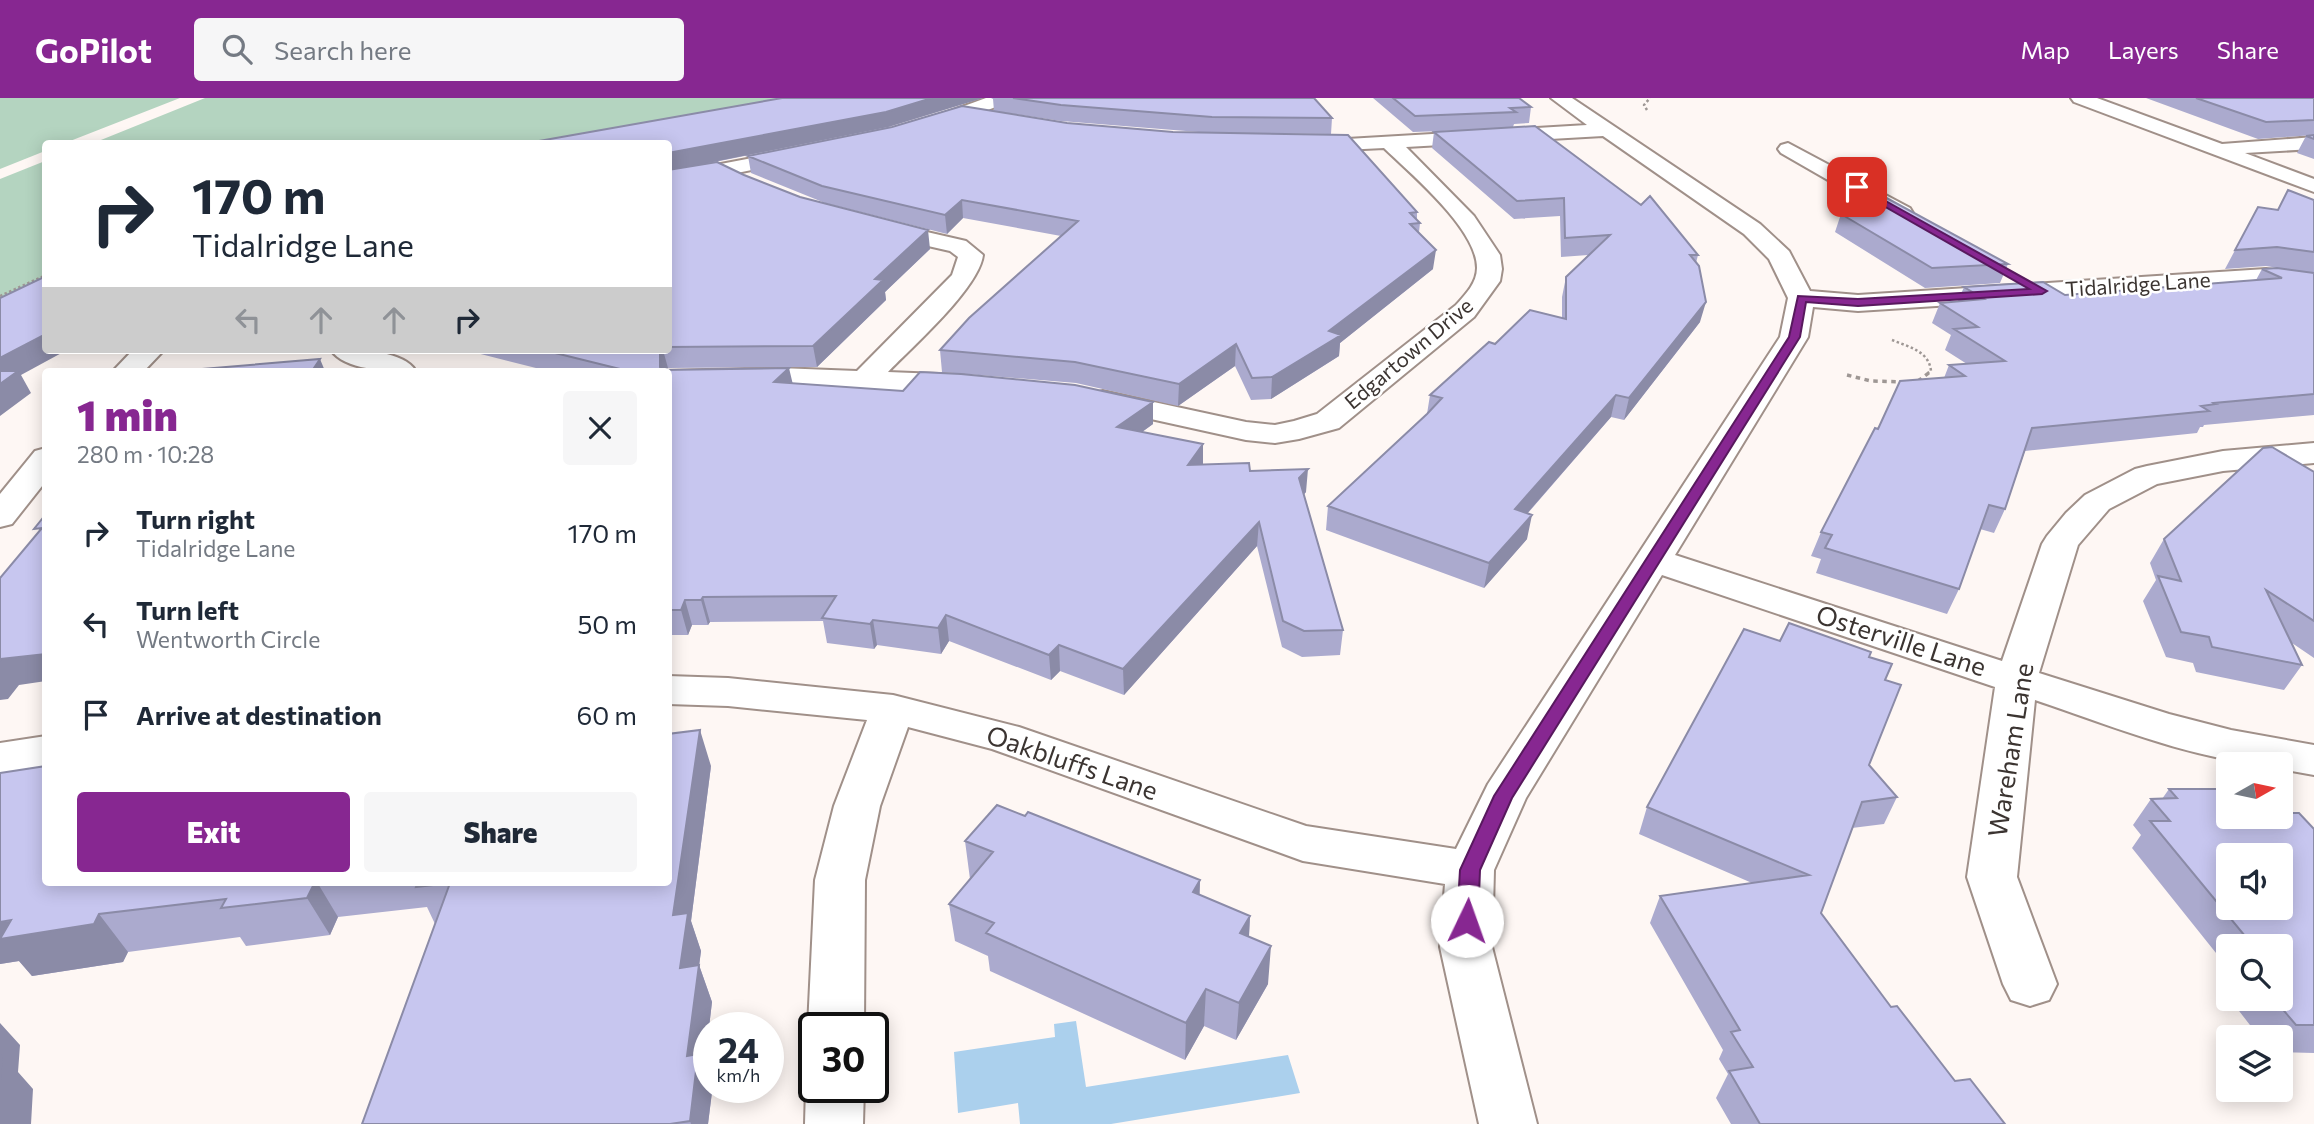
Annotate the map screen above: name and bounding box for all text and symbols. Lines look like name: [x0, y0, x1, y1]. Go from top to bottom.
search box: [194, 18, 684, 81]
text: GoPilot: [35, 29, 152, 70]
icon: search: [218, 30, 256, 68]
text: Search here: [274, 34, 411, 65]
text: Map: [2021, 35, 2070, 64]
text: Layers: [2108, 35, 2179, 64]
text: Share: [2217, 35, 2279, 64]
pin: [1827, 157, 1887, 217]
text: 170 m: [192, 164, 325, 224]
icon: right: [77, 168, 168, 259]
icon: arrive: [1838, 168, 1876, 206]
text: Tidalridge Lane: [192, 224, 414, 264]
street label: Tidalridge Lane: [2064, 266, 2211, 301]
street label: Edgartown Drive: [1339, 292, 1477, 414]
icon: left: [229, 301, 267, 339]
icon: ahead: [302, 301, 340, 339]
icon: ahead: [375, 301, 413, 339]
icon: right: [448, 301, 486, 339]
text: 1 min: [77, 388, 178, 440]
button: close: [563, 391, 637, 465]
text: 280 m · 10:28: [77, 440, 214, 468]
text: Turn right: [136, 503, 255, 534]
icon: right: [77, 514, 115, 552]
text: 170 m: [568, 517, 637, 548]
text: Tidalridge Lane: [136, 534, 295, 562]
text: Turn left: [136, 594, 239, 625]
street label: Osterville Lane: [1813, 598, 1990, 682]
icon: left: [77, 605, 115, 643]
text: 50 m: [577, 608, 637, 639]
text: Wentworth Circle: [136, 625, 320, 653]
street label: Wareham Lane: [1980, 661, 2039, 839]
icon: arrive: [77, 696, 115, 734]
text: Arrive at destination: [136, 699, 382, 730]
text: 60 m: [577, 699, 637, 730]
street label: Oakbluffs Lane: [983, 718, 1162, 805]
north arrow: [2216, 752, 2292, 830]
map controls: [2216, 752, 2293, 1102]
button: Exit: [77, 792, 350, 872]
button: Share: [364, 792, 637, 872]
button: sound: [2216, 843, 2293, 920]
position arrow: [1430, 884, 1504, 958]
button: search: [2216, 934, 2293, 1011]
speed limit sign: 30: [798, 1012, 889, 1103]
button: layers: [2216, 1025, 2293, 1102]
text: 24: [718, 1027, 759, 1070]
text: km/h: [717, 1064, 760, 1086]

